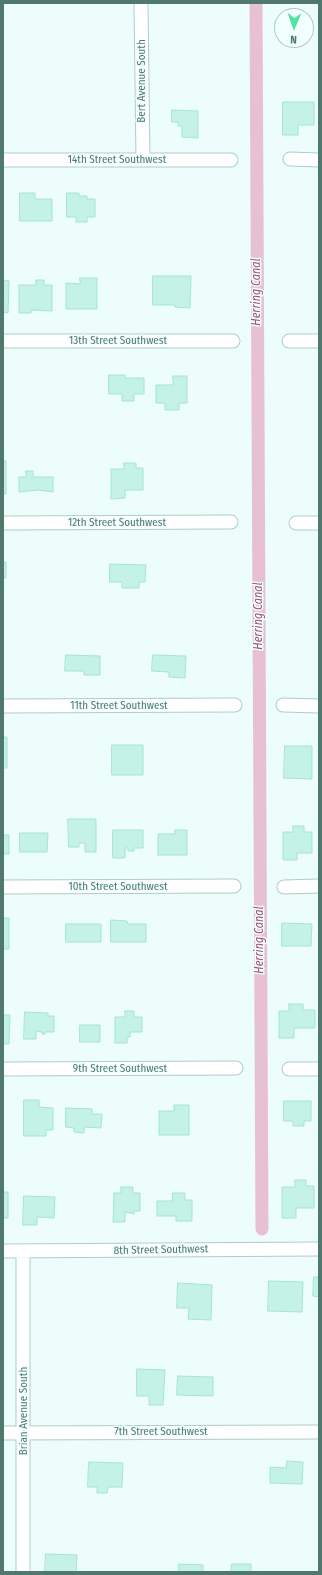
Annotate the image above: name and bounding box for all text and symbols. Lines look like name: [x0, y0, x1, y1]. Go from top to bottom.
north arrow: [274, 8, 314, 48]
text: N: [290, 33, 297, 46]
street label: Bert Avenue South: [135, 39, 149, 123]
street label: 14th Street Southwest: [68, 153, 166, 167]
water label: Herring Canal: [250, 258, 264, 326]
street label: 13th Street Southwest: [69, 334, 167, 348]
street label: 12th Street Southwest: [68, 516, 166, 530]
water label: Herring Canal: [252, 582, 266, 650]
street label: 11th Street Southwest: [70, 699, 168, 713]
street label: 10th Street Southwest: [69, 880, 167, 894]
water label: Herring Canal: [253, 906, 267, 974]
street label: 9th Street Southwest: [73, 1062, 167, 1076]
street label: 8th Street Southwest: [114, 1243, 208, 1257]
street label: Brian Avenue South: [17, 1367, 31, 1455]
street label: 7th Street Southwest: [114, 1425, 208, 1439]

